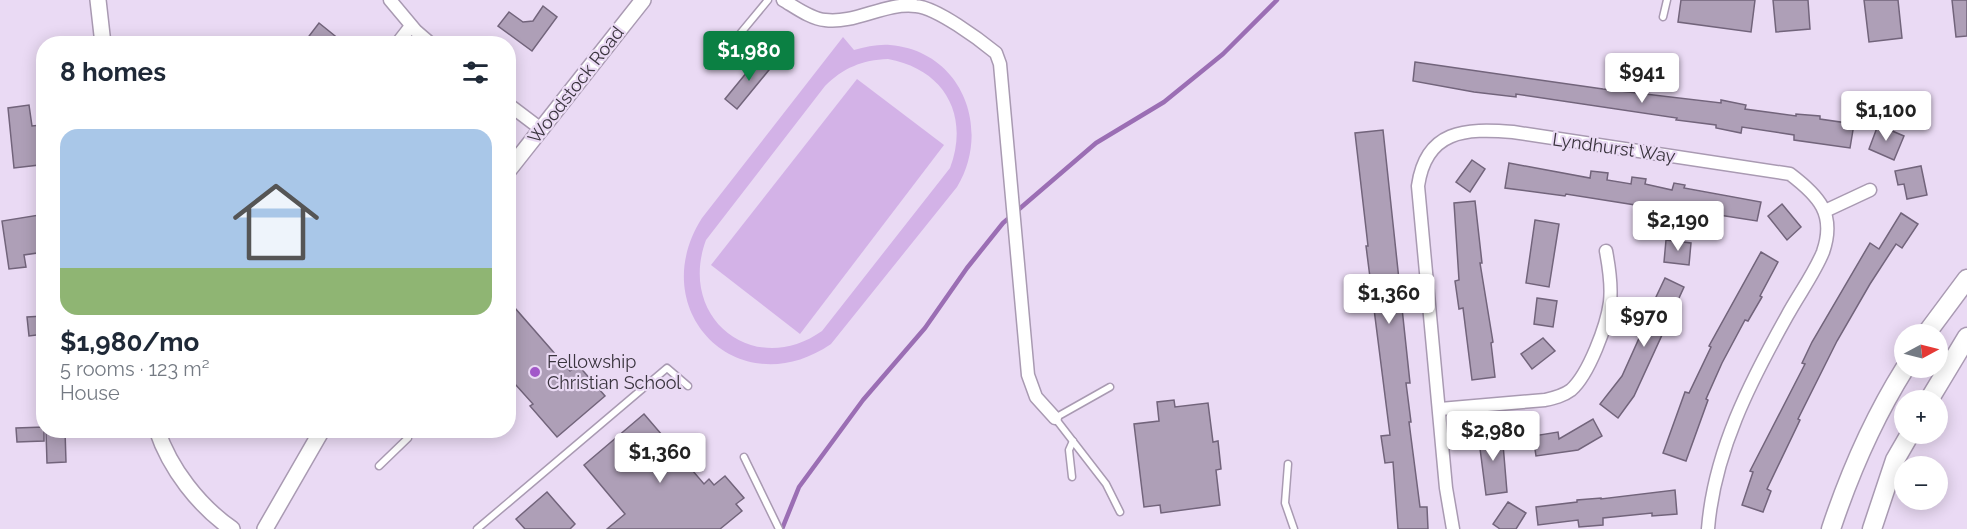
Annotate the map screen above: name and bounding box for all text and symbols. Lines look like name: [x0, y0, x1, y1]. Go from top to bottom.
street label: Woodstock Road: [523, 22, 628, 147]
pin: $1,980: [700, 31, 798, 82]
text: $1,980: [717, 38, 781, 62]
pin: $941: [1606, 53, 1678, 104]
icon: filters: [459, 56, 492, 89]
text: 8 homes: [60, 57, 166, 87]
text: $941: [1619, 60, 1665, 84]
pin: $1,100: [1837, 91, 1935, 142]
text: $1,100: [1855, 98, 1917, 122]
street label: Lyndhurst Way: [1551, 128, 1677, 167]
icon: home: [222, 168, 330, 276]
pin: $2,190: [1629, 201, 1727, 252]
text: $2,190: [1647, 208, 1709, 232]
pin: $1,360: [1340, 274, 1438, 325]
text: $1,360: [1358, 281, 1420, 305]
pin: $970: [1608, 297, 1680, 348]
text: $970: [1620, 304, 1668, 328]
north arrow: [1894, 324, 1948, 378]
map controls: [1894, 324, 1948, 510]
text: $1,980/mo: [60, 327, 199, 357]
place label: Fellowship Christian School: [547, 351, 681, 393]
text: 5 rooms · 123 m²: [60, 357, 209, 381]
marker: Fellowship Christian School: [528, 365, 542, 379]
text: House: [60, 381, 120, 405]
button: +: [1894, 390, 1948, 444]
pin: $2,980: [1444, 411, 1542, 462]
text: $2,980: [1461, 418, 1525, 442]
pin: $1,360: [611, 433, 709, 484]
text: $1,360: [629, 440, 691, 464]
button: −: [1894, 456, 1948, 510]

